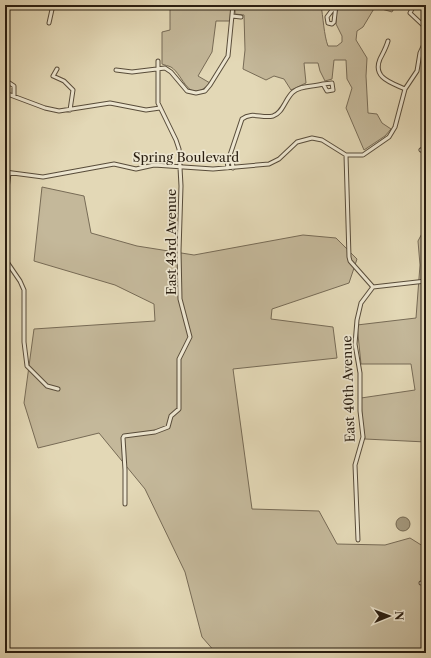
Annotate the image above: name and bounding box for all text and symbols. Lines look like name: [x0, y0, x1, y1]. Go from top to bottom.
street label: Spring Boulevard: [133, 149, 239, 165]
street label: East 43rd Avenue: [163, 189, 179, 295]
street label: East 40th Avenue: [338, 335, 358, 443]
north arrow: [369, 596, 409, 636]
text: N: [392, 611, 406, 621]

